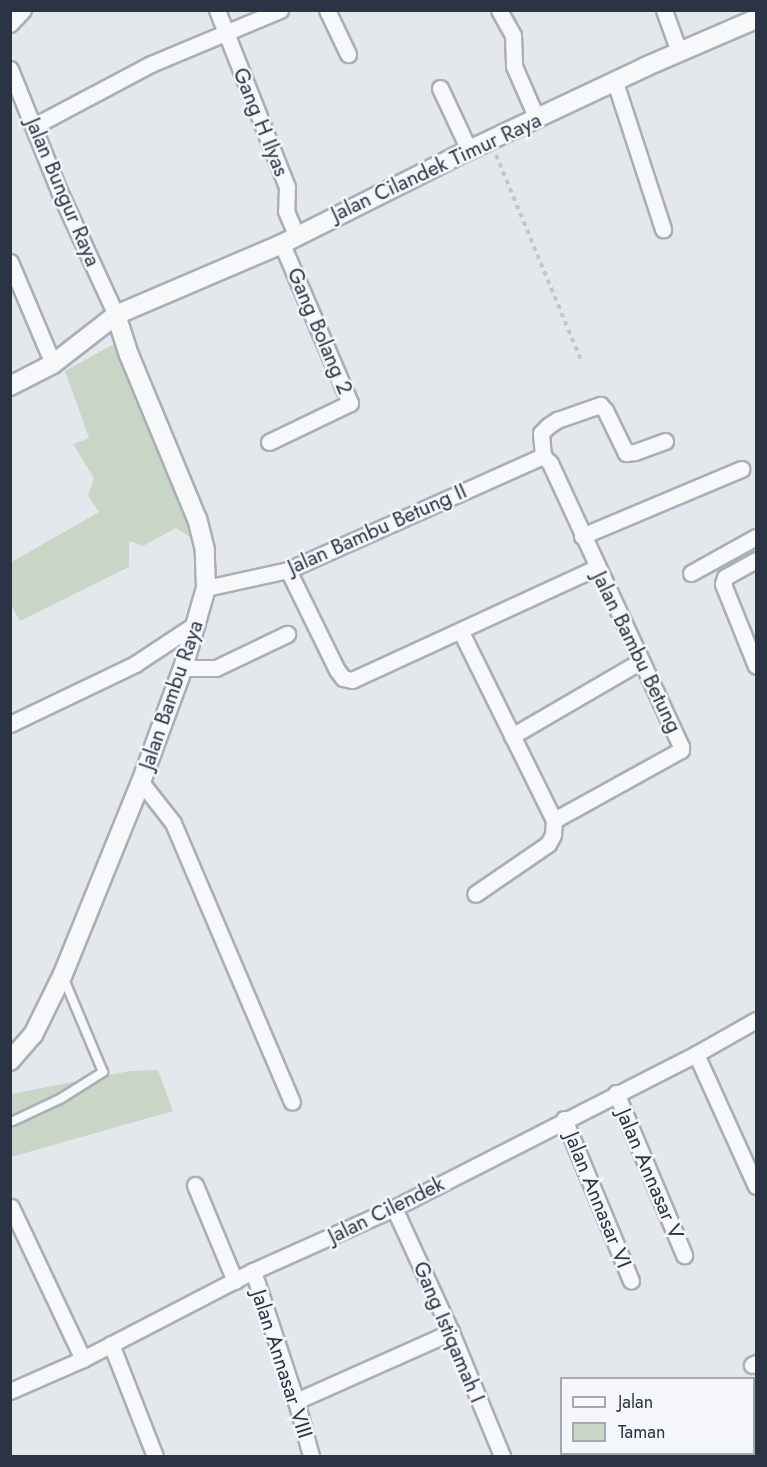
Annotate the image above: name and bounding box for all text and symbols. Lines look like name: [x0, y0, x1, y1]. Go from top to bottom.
street label: Gang H Ilyas: [228, 64, 294, 180]
street label: Jalan Cilandek Timur Raya: [327, 107, 545, 227]
street label: Jalan Bungur Raya: [20, 114, 106, 270]
street label: Gang Bolang 2: [282, 264, 358, 398]
street label: Jalan Bambu Betung II: [284, 478, 470, 580]
street label: Jalan Bambu Betung: [587, 567, 687, 737]
street label: Jalan Bambu Raya: [134, 617, 208, 773]
street label: Jalan Annasar V: [611, 1105, 689, 1243]
street label: Jalan Annasar VI: [559, 1128, 637, 1272]
street label: Jalan Cilendek: [324, 1171, 448, 1249]
street label: Gang Istiqamah I: [408, 1258, 490, 1406]
street label: Jalan Annasar VIII: [246, 1287, 318, 1441]
legend: [560, 1377, 755, 1455]
text: Jalan: [618, 1389, 653, 1415]
text: Taman: [618, 1419, 665, 1445]

